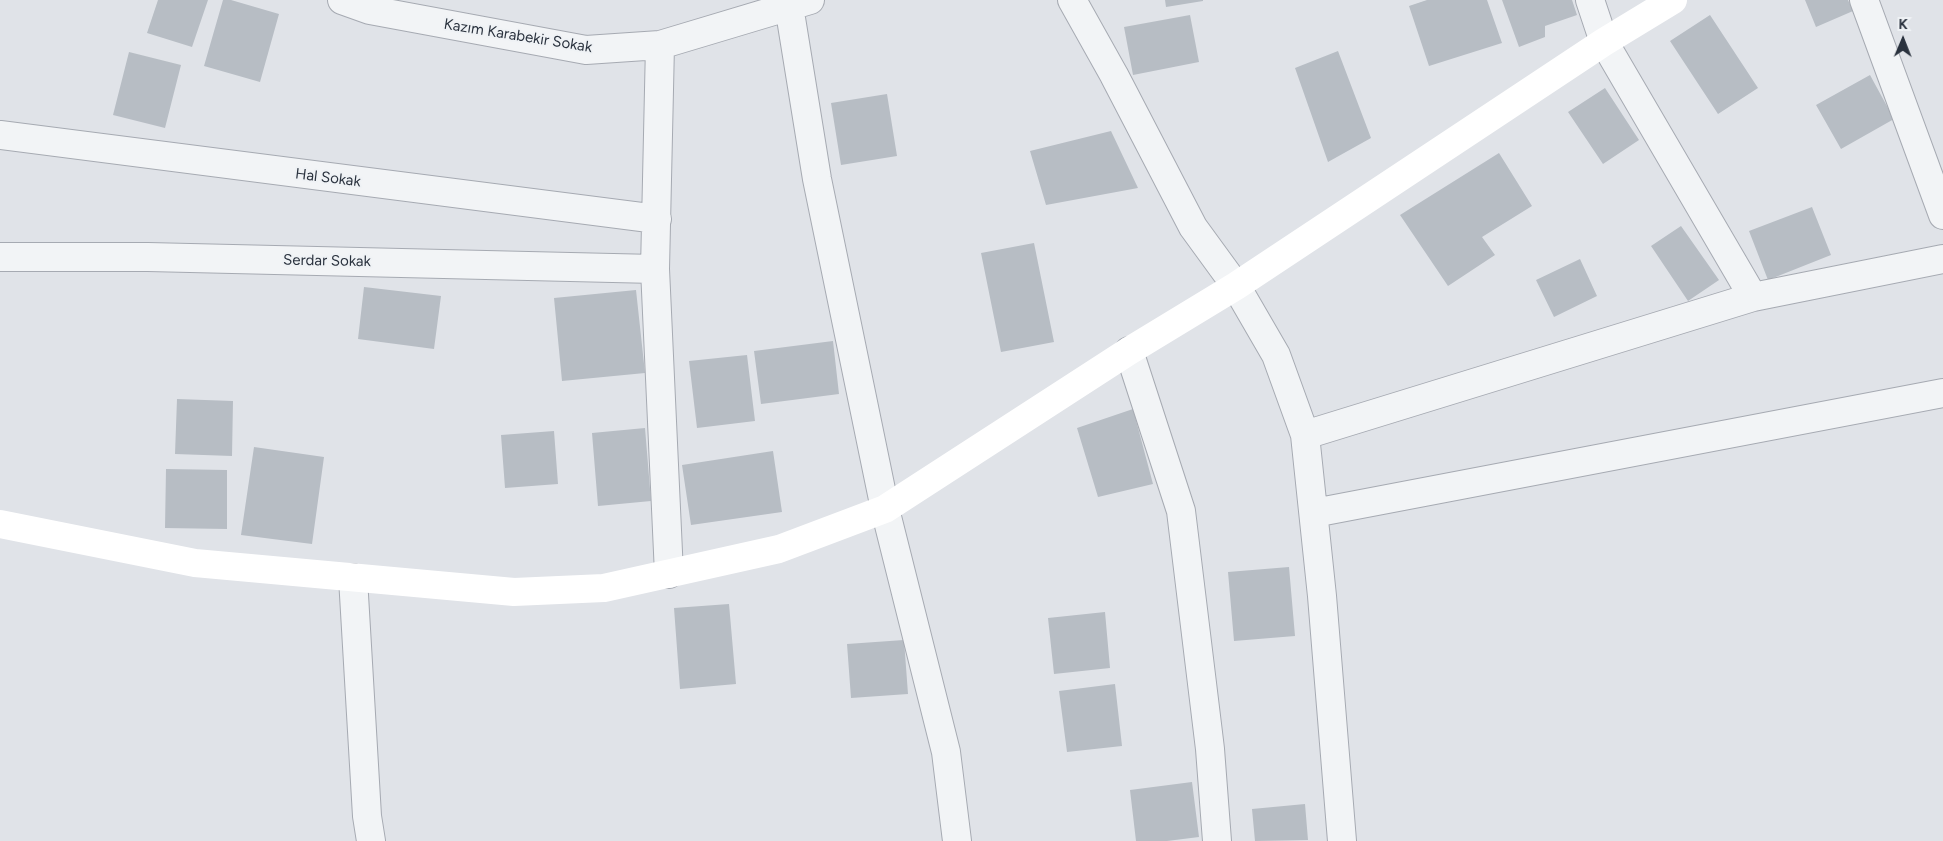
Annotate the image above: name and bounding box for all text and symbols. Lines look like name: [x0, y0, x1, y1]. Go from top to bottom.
street label: Kazım Karabekir Sokak: [443, 15, 593, 57]
north arrow: [1878, 15, 1928, 65]
text: K: [1898, 16, 1908, 33]
street label: Hal Sokak: [294, 165, 362, 191]
street label: Serdar Sokak: [283, 251, 371, 271]

